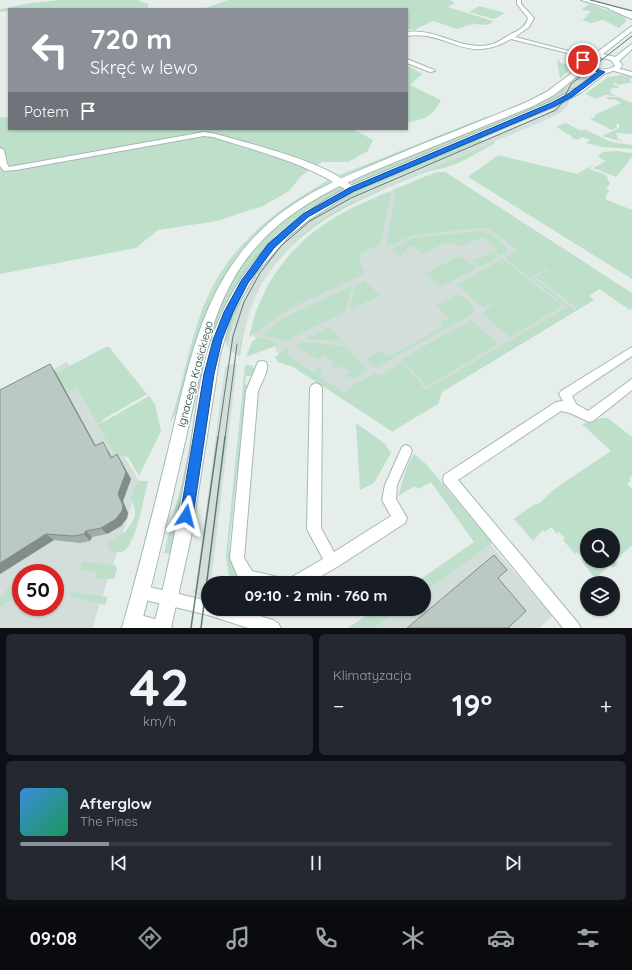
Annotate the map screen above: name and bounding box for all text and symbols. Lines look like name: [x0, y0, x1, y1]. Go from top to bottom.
text: 720 m: [90, 21, 172, 56]
icon: left: [24, 24, 76, 76]
pin: [566, 43, 600, 77]
icon: arrive: [572, 49, 594, 71]
text: Skręć w lewo: [90, 56, 198, 79]
icon: arrive: [77, 100, 99, 122]
text: Potem: [24, 102, 69, 121]
street label: Ignacego Krasickiego: [174, 319, 216, 429]
position arrow: [165, 495, 207, 537]
map controls: [580, 528, 620, 616]
button: search: [580, 528, 620, 568]
speed limit sign: 50: [12, 564, 64, 616]
button: layers: [580, 576, 620, 616]
text: 09:10 · 2 min · 760 m: [245, 586, 387, 605]
text: 42: [129, 654, 190, 719]
text: Klimatyzacja: [333, 667, 411, 683]
text: 19°: [452, 686, 492, 724]
text: −: [333, 692, 344, 720]
text: +: [600, 692, 612, 720]
text: km/h: [143, 713, 176, 729]
text: Afterglow: [80, 794, 152, 813]
text: The Pines: [80, 813, 138, 829]
icon: previous: [108, 852, 130, 874]
icon: pause: [305, 852, 327, 874]
icon: next: [502, 852, 524, 874]
icon: directions: [136, 924, 164, 952]
icon: music: [224, 924, 252, 952]
icon: phone: [312, 924, 340, 952]
icon: climate: [399, 924, 427, 952]
icon: car: [487, 924, 515, 952]
icon: filters: [574, 924, 602, 952]
text: 09:08: [30, 927, 77, 950]

